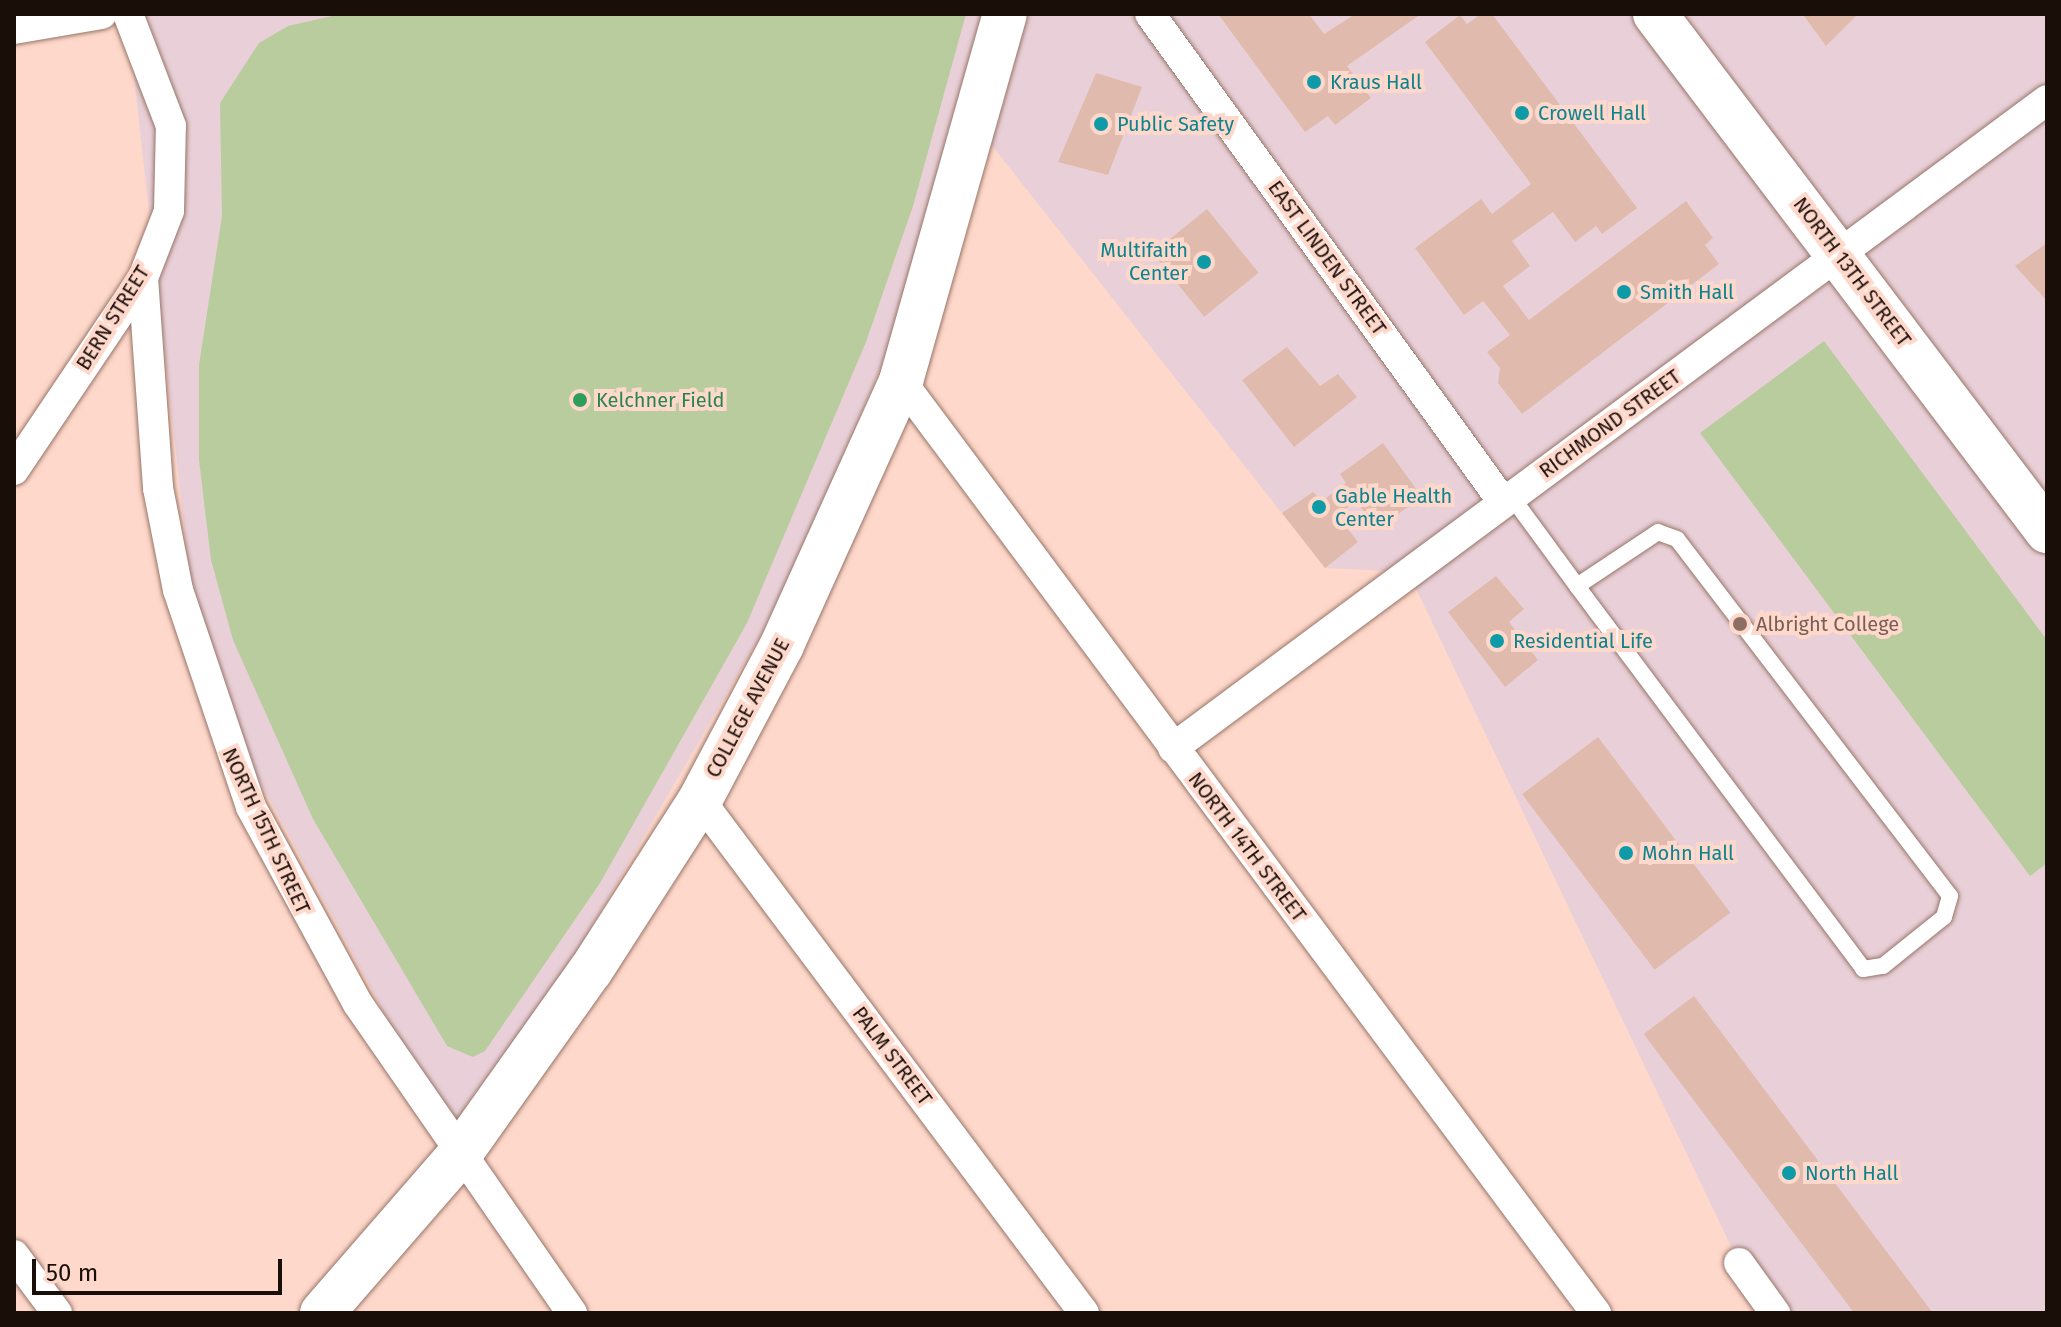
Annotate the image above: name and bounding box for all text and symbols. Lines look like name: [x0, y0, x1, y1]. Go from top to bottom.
place label: Kraus Hall: [1330, 70, 1422, 94]
marker: Kraus Hall: [1305, 73, 1323, 91]
place label: Crowell Hall: [1538, 101, 1646, 125]
marker: Crowell Hall: [1513, 104, 1531, 122]
place label: Public Safety: [1117, 112, 1234, 136]
marker: Public Safety: [1092, 115, 1110, 133]
street label: EAST LINDEN STREET: [1263, 176, 1391, 340]
street label: NORTH 13TH STREET: [1788, 193, 1916, 351]
place label: Multifaith Center: [1100, 238, 1188, 285]
marker: Multifaith Center: [1195, 253, 1213, 271]
street label: BERN STREET: [71, 261, 155, 375]
place label: Smith Hall: [1640, 280, 1734, 304]
marker: Smith Hall: [1615, 283, 1633, 301]
street label: RICHMOND STREET: [1535, 365, 1685, 483]
place label: Kelchner Field: [596, 388, 724, 412]
marker: Kelchner Field: [571, 391, 589, 409]
place label: Gable Health Center: [1335, 484, 1452, 531]
marker: Gable Health Center: [1310, 498, 1328, 516]
place label: Albright College: [1756, 612, 1899, 636]
marker: Albright College: [1731, 615, 1749, 633]
place label: Residential Life: [1513, 629, 1653, 653]
marker: Residential Life: [1488, 632, 1506, 650]
street label: COLLEGE AVENUE: [701, 634, 795, 782]
street label: NORTH 15TH STREET: [217, 744, 315, 918]
street label: NORTH 14TH STREET: [1183, 768, 1311, 926]
place label: Mohn Hall: [1642, 841, 1734, 865]
marker: Mohn Hall: [1617, 844, 1635, 862]
street label: PALM STREET: [847, 1002, 937, 1110]
place label: North Hall: [1805, 1161, 1898, 1185]
marker: North Hall: [1780, 1164, 1798, 1182]
scale bar: [36, 1243, 286, 1293]
text: 50 m: [46, 1259, 98, 1287]

